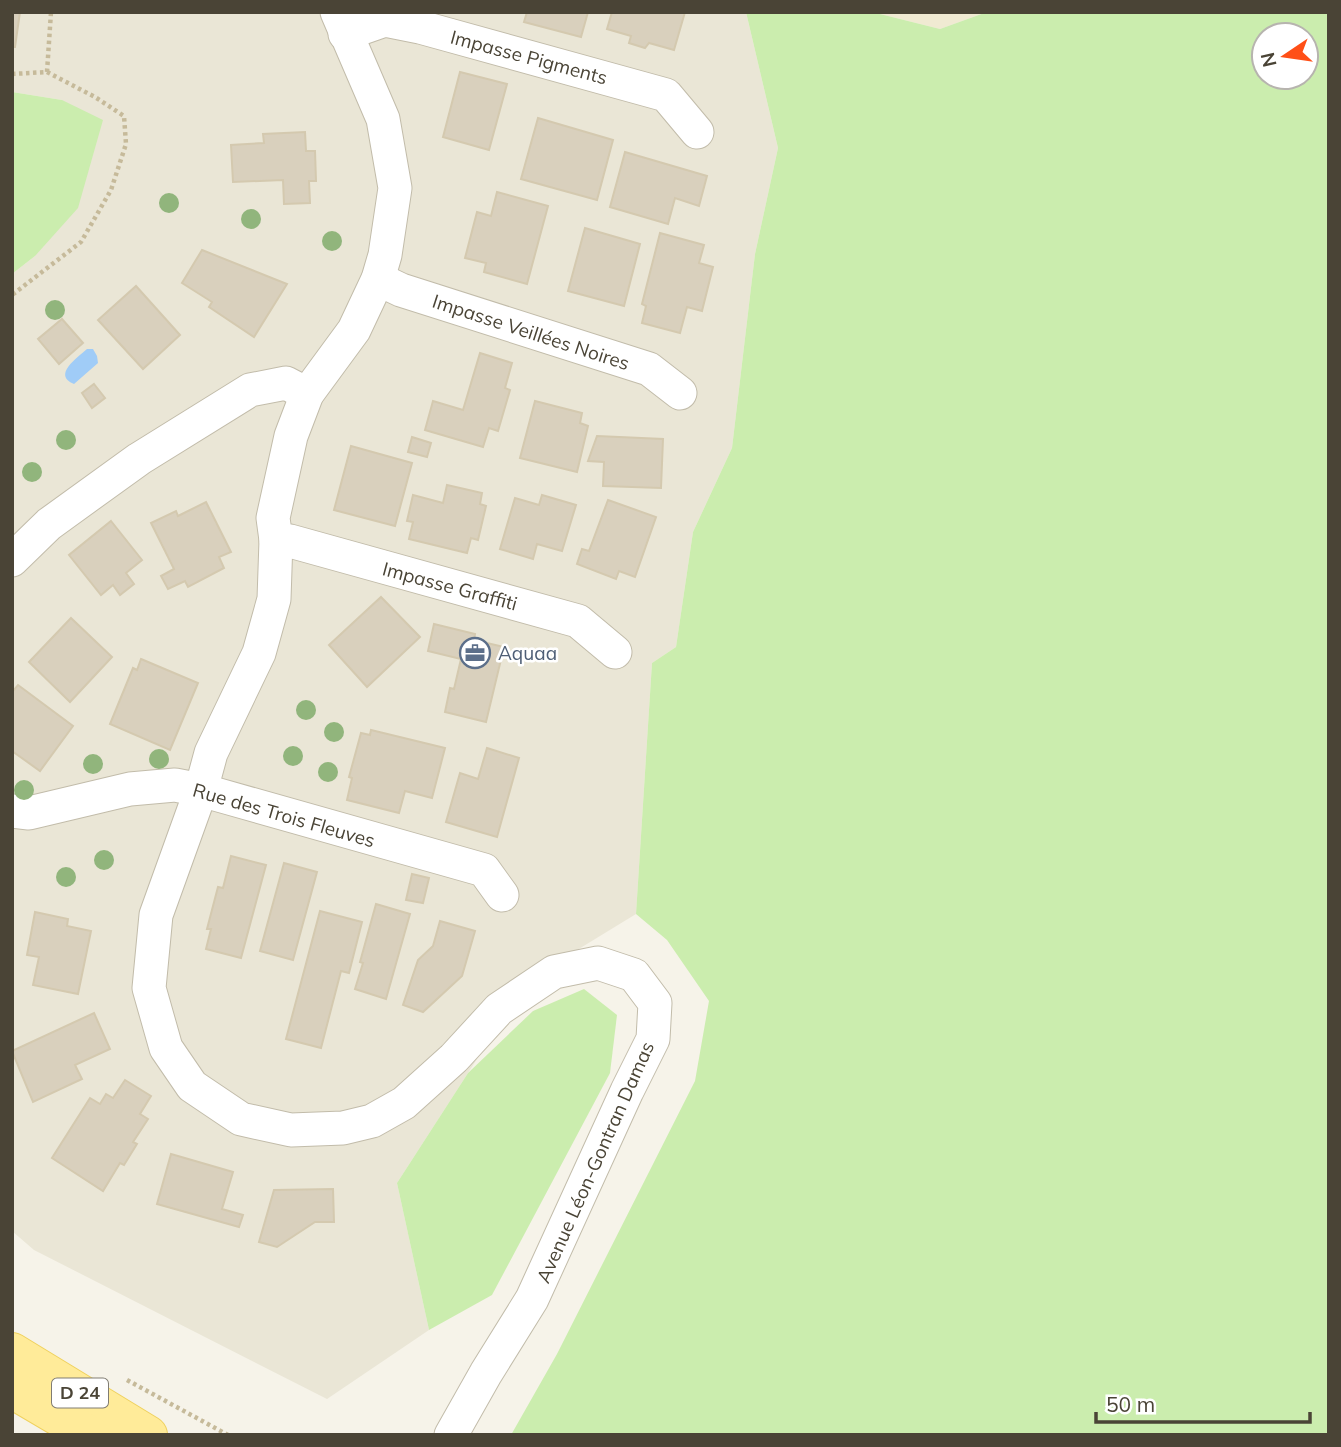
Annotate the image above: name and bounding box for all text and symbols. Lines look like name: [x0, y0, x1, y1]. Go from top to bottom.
north arrow: [1250, 21, 1320, 91]
street label: Impasse Pigments: [448, 25, 610, 89]
text: N: [1255, 50, 1282, 70]
street label: Impasse Veillées Noires: [429, 289, 633, 375]
street label: Impasse Graffiti: [380, 556, 520, 616]
office icon: Aquaa: [458, 636, 492, 670]
place label: Aquaa: [498, 641, 557, 665]
street label: Rue des Trois Fleuves: [190, 778, 378, 852]
street label: Avenue Léon-Gontran Damas: [531, 1038, 659, 1286]
road number: D 24: [52, 1378, 108, 1408]
scale bar: [1096, 1380, 1310, 1424]
text: 50 m: [1106, 1391, 1155, 1417]

